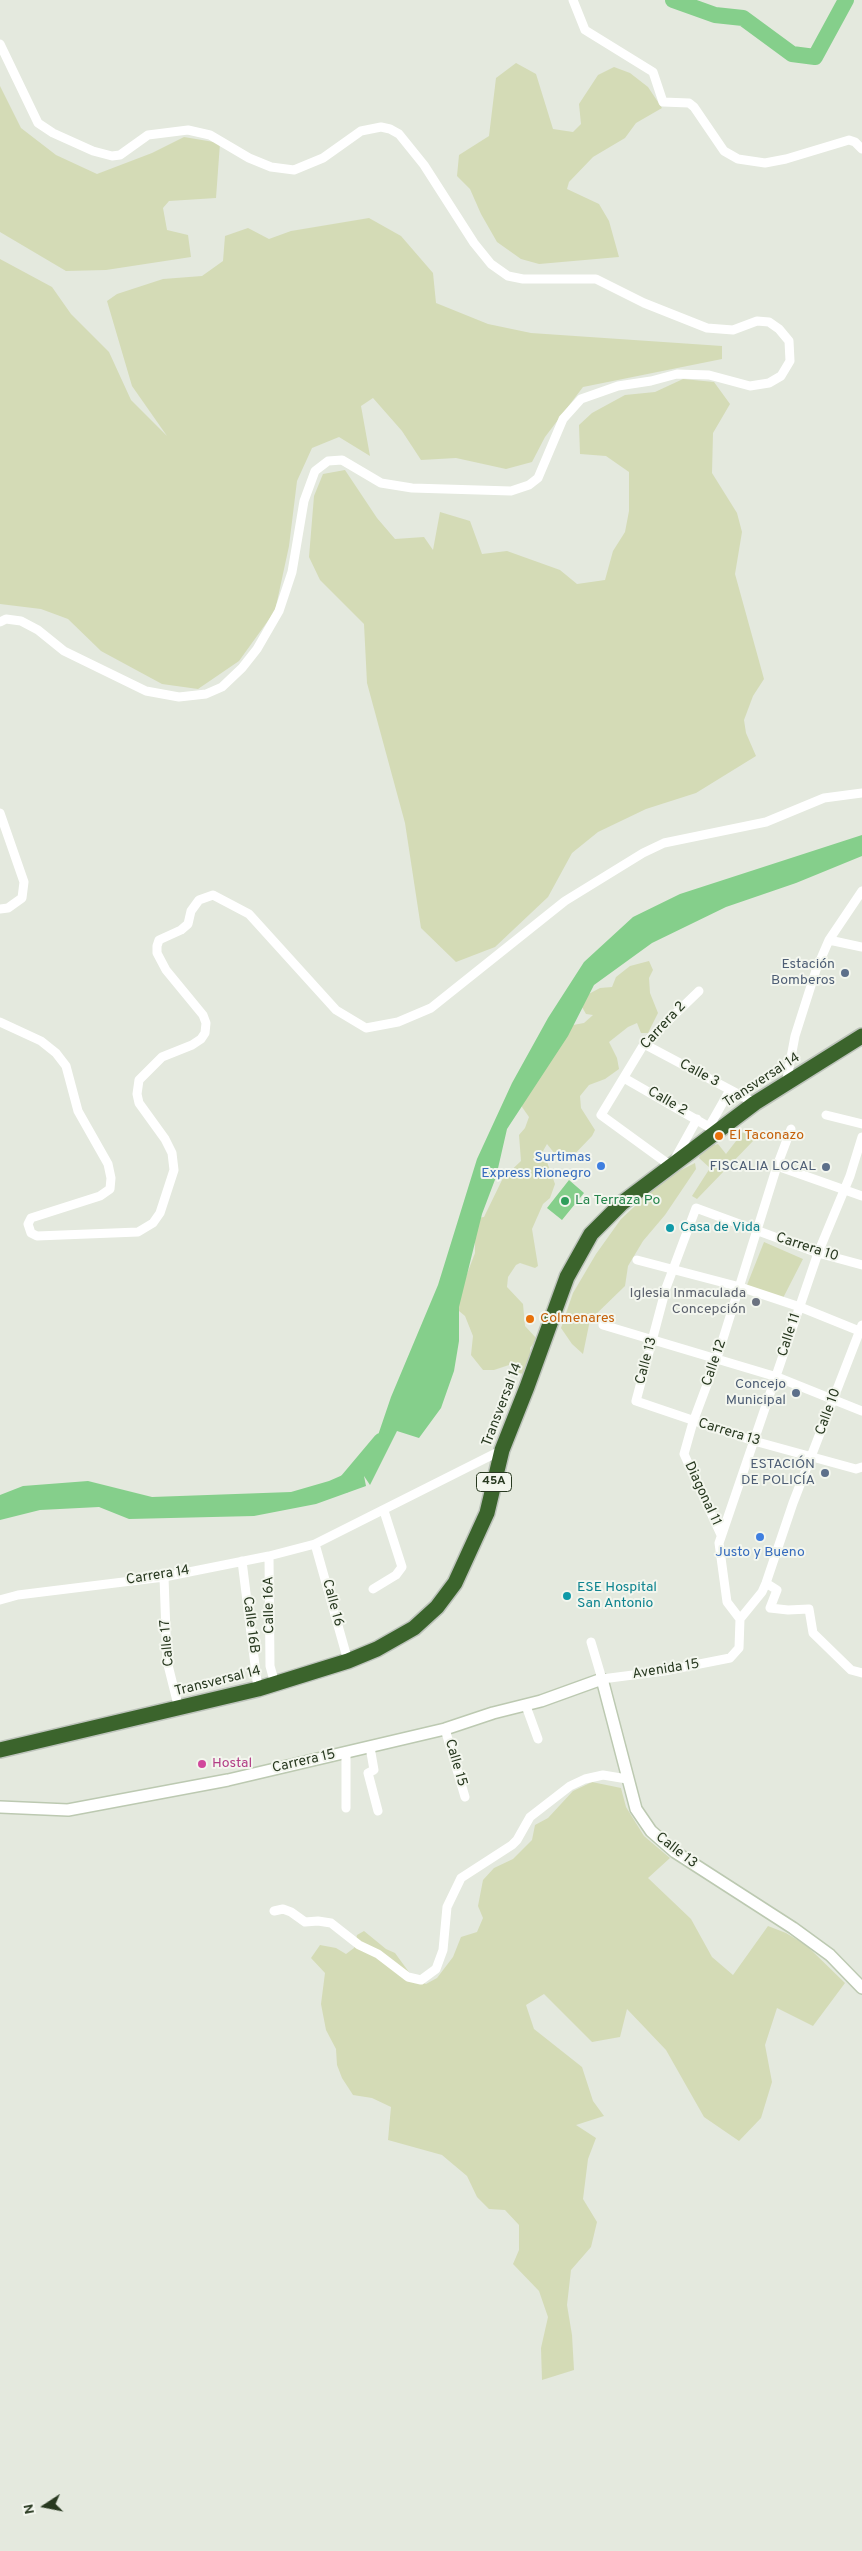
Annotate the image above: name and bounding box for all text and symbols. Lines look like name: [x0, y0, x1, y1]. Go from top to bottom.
place label: Estación Bomberos: [771, 957, 835, 990]
marker: Estación Bomberos: [839, 967, 851, 979]
street label: Carrera 2: [638, 999, 690, 1053]
street label: Transversal 14: [720, 1050, 804, 1112]
street label: Calle 3: [676, 1056, 722, 1092]
street label: Calle 2: [644, 1084, 690, 1120]
place label: El Taconazo: [729, 1128, 804, 1144]
marker: El Taconazo: [713, 1130, 725, 1142]
place label: Surtimas Express Rionegro: [481, 1150, 591, 1182]
place label: FISCALIA LOCAL: [710, 1159, 816, 1175]
marker: Surtimas Express Rionegro: [595, 1160, 607, 1172]
marker: FISCALIA LOCAL: [820, 1161, 832, 1173]
place label: La Terraza Po: [575, 1193, 660, 1209]
marker: La Terraza Po: [559, 1195, 571, 1207]
place label: Casa de Vida: [680, 1220, 760, 1236]
marker: Casa de Vida: [664, 1222, 676, 1234]
street label: Carrera 10: [774, 1230, 840, 1266]
place label: Iglesia Inmaculada Concepción: [630, 1286, 746, 1318]
marker: Iglesia Inmaculada Concepción: [750, 1296, 762, 1308]
place label: Colmenares: [540, 1311, 615, 1327]
street label: Calle 11: [775, 1311, 805, 1359]
marker: Colmenares: [524, 1313, 536, 1325]
street label: Calle 13: [633, 1336, 661, 1386]
street label: Calle 12: [699, 1337, 731, 1389]
street label: Transversal 14: [479, 1361, 527, 1449]
place label: Concejo Municipal: [726, 1377, 786, 1410]
street label: Calle 10: [813, 1386, 845, 1438]
marker: Concejo Municipal: [790, 1387, 802, 1399]
street label: Carrera 13: [696, 1416, 762, 1450]
place label: ESTACIÓN DE POLICÍA: [741, 1457, 815, 1490]
street label: Diagonal 11: [680, 1459, 724, 1529]
marker: ESTACIÓN DE POLICÍA: [819, 1467, 831, 1479]
road number: 45A: [476, 1472, 512, 1491]
marker: Justo y Bueno: [754, 1531, 766, 1543]
place label: Justo y Bueno: [715, 1545, 805, 1561]
street label: Carrera 14: [125, 1563, 191, 1589]
street label: Calle 16A: [261, 1576, 279, 1634]
street label: Calle 16: [318, 1578, 346, 1628]
place label: ESE Hospital San Antonio: [577, 1580, 657, 1612]
marker: ESE Hospital San Antonio: [561, 1590, 573, 1602]
street label: Calle 16B: [238, 1596, 262, 1654]
street label: Calle 17: [158, 1619, 178, 1667]
street label: Avenida 15: [631, 1656, 701, 1684]
street label: Transversal 14: [173, 1663, 263, 1701]
street label: Calle 15: [440, 1737, 470, 1789]
street label: Carrera 15: [271, 1747, 337, 1777]
place label: Hostal: [212, 1756, 252, 1772]
marker: Hostal: [196, 1758, 208, 1770]
street label: Calle 13: [652, 1830, 700, 1872]
north arrow: [20, 2481, 70, 2531]
text: N: [20, 2502, 39, 2516]

